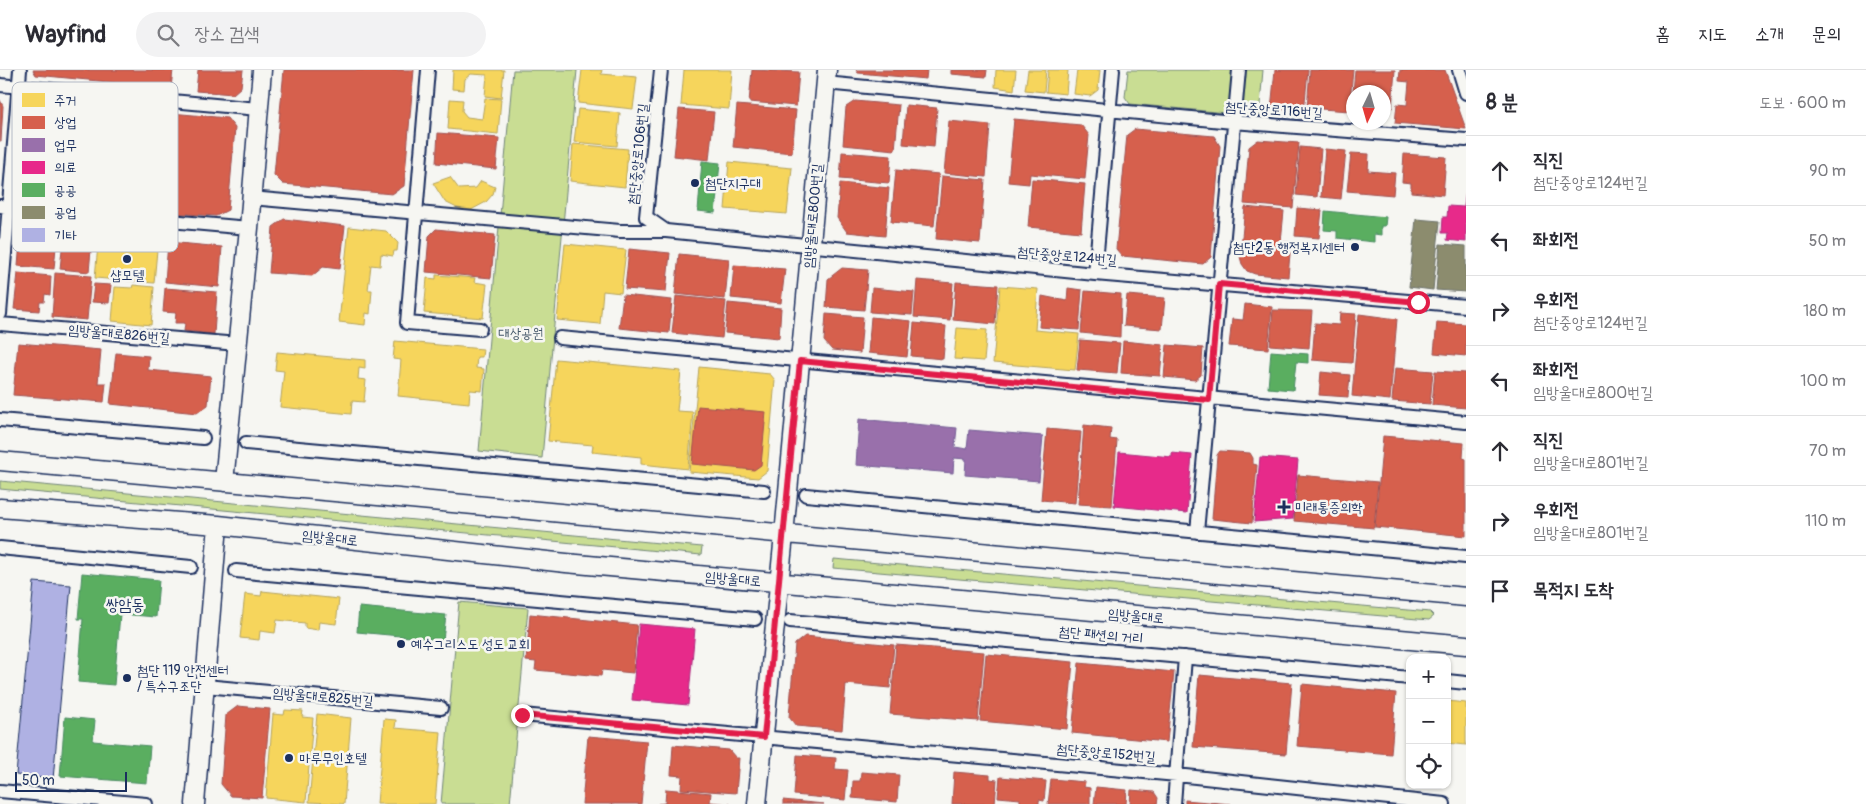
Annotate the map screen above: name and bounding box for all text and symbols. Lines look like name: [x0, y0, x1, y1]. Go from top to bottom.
search box: [136, 12, 486, 57]
text: Wayfind: [25, 20, 106, 49]
icon: search: [154, 21, 182, 49]
text: 장소 검색: [194, 22, 260, 46]
text: 홈: [1656, 23, 1670, 46]
text: 지도: [1698, 23, 1727, 46]
text: 소개: [1755, 23, 1784, 46]
text: 문의: [1812, 23, 1841, 46]
legend: [12, 82, 178, 252]
north arrow: [1346, 85, 1391, 130]
text: 8 분: [1486, 89, 1518, 116]
text: 주거: [54, 92, 77, 109]
text: 도보 · 600 m: [1759, 93, 1846, 113]
street label: 첨단중앙로116번길: [1225, 98, 1324, 122]
street label: 첨단중앙로106번길: [624, 102, 652, 206]
text: 상업: [54, 114, 77, 131]
text: 업무: [54, 137, 77, 154]
text: 직진: [1533, 148, 1564, 172]
icon: ahead: [1486, 157, 1514, 185]
text: 의료: [54, 159, 77, 176]
text: 90 m: [1809, 161, 1846, 181]
street label: 임방울대로800번길: [800, 162, 826, 269]
text: 첨단중앙로124번길: [1533, 173, 1648, 193]
place label: 첨단지구대: [705, 175, 761, 192]
marker: 첨단지구대: [689, 177, 701, 189]
text: 공공: [54, 182, 77, 199]
text: 공업: [54, 204, 77, 221]
text: 기타: [54, 227, 77, 244]
icon: left: [1486, 227, 1514, 255]
text: 좌회전: [1533, 228, 1579, 252]
text: 50 m: [1809, 231, 1846, 251]
place label: 첨단2동 행정복지센터: [1233, 239, 1345, 256]
marker: 첨단2동 행정복지센터: [1349, 241, 1361, 253]
street label: 첨단중앙로124번길: [1016, 243, 1118, 269]
marker: 샵모텔: [121, 253, 133, 265]
place label: 샵모텔: [110, 267, 145, 284]
text: 우회전: [1533, 288, 1579, 312]
route start: [1407, 291, 1430, 314]
icon: right: [1486, 297, 1514, 325]
text: 180 m: [1803, 301, 1846, 321]
text: 첨단중앙로124번길: [1533, 313, 1648, 333]
street label: 임방울대로826번길: [68, 321, 171, 347]
park label: 대상공원: [498, 325, 544, 342]
text: 좌회전: [1533, 358, 1579, 382]
icon: left: [1486, 367, 1514, 395]
text: 100 m: [1800, 371, 1846, 391]
text: 임방울대로800번길: [1533, 383, 1653, 403]
text: 직진: [1533, 428, 1564, 452]
icon: ahead: [1486, 437, 1514, 465]
text: 70 m: [1809, 441, 1846, 461]
text: 임방울대로801번길: [1533, 453, 1648, 473]
text: 우회전: [1533, 498, 1579, 522]
place label: 미래통증의학: [1295, 499, 1363, 516]
marker: 미래통증의학: [1277, 500, 1291, 514]
icon: right: [1486, 507, 1514, 535]
text: 110 m: [1805, 511, 1846, 531]
text: 임방울대로801번길: [1533, 523, 1648, 543]
street label: 임방울대로: [301, 527, 359, 549]
street label: 임방울대로: [704, 568, 762, 590]
icon: arrive: [1486, 577, 1514, 605]
text: 목적지 도착: [1533, 578, 1614, 602]
district label: 쌍암동: [106, 595, 144, 615]
street label: 임방울대로: [1107, 605, 1165, 627]
street label: 첨단 패션의 거리: [1058, 623, 1144, 647]
place label: 예수그리스도 성도 교회: [411, 636, 530, 653]
marker: 예수그리스도 성도 교회: [395, 638, 407, 650]
map controls: [1406, 654, 1451, 789]
button: +: [1406, 654, 1451, 699]
place label: 첨단 119 안전센터 / 특수구조단: [137, 662, 229, 695]
marker: 첨단 119 안전센터 / 특수구조단: [121, 672, 133, 684]
street label: 임방울대로825번길: [272, 684, 375, 710]
button: −: [1406, 699, 1451, 744]
route end: [511, 704, 534, 727]
street label: 첨단중앙로152번길: [1056, 740, 1157, 766]
button: locate: [1406, 744, 1451, 789]
place label: 마루무인호텔: [299, 750, 367, 767]
marker: 마루무인호텔: [283, 752, 295, 764]
scale bar: [15, 769, 128, 792]
text: 50 m: [22, 772, 55, 789]

